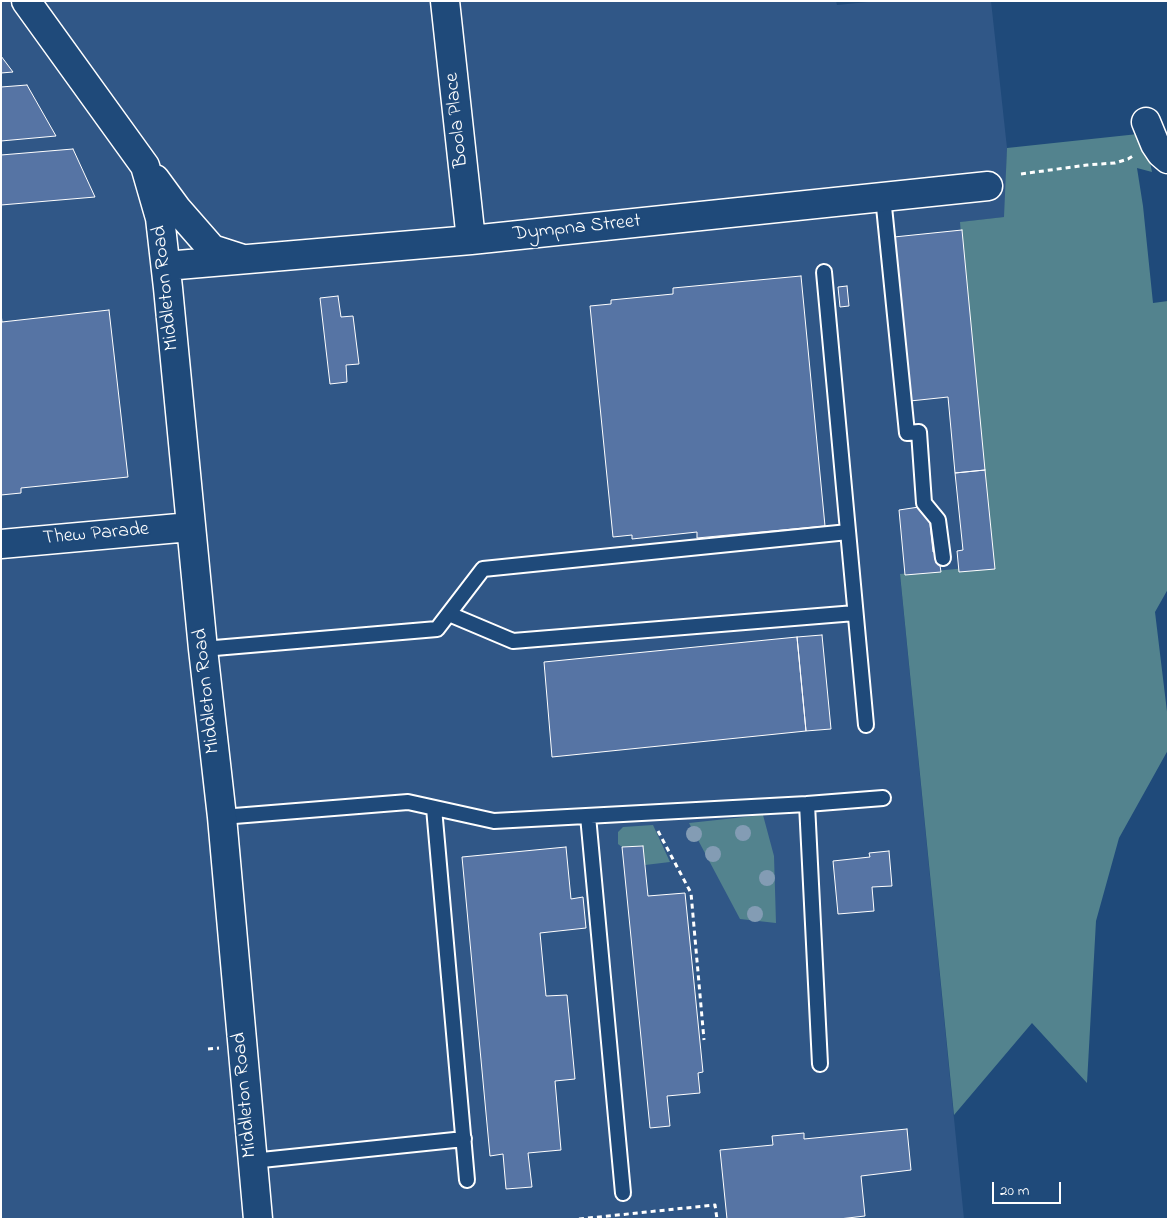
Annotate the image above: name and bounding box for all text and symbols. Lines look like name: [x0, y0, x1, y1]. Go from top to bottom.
street label: Boola Place: [441, 71, 475, 169]
street label: Dympna Street: [512, 210, 642, 248]
street label: Middleton Road: [148, 224, 186, 352]
street label: Thew Parade: [42, 518, 150, 552]
street label: Middleton Road: [189, 627, 227, 755]
street label: Middleton Road: [229, 1031, 263, 1159]
scale bar: [994, 1172, 1063, 1204]
text: 20 m: [1000, 1180, 1029, 1202]

